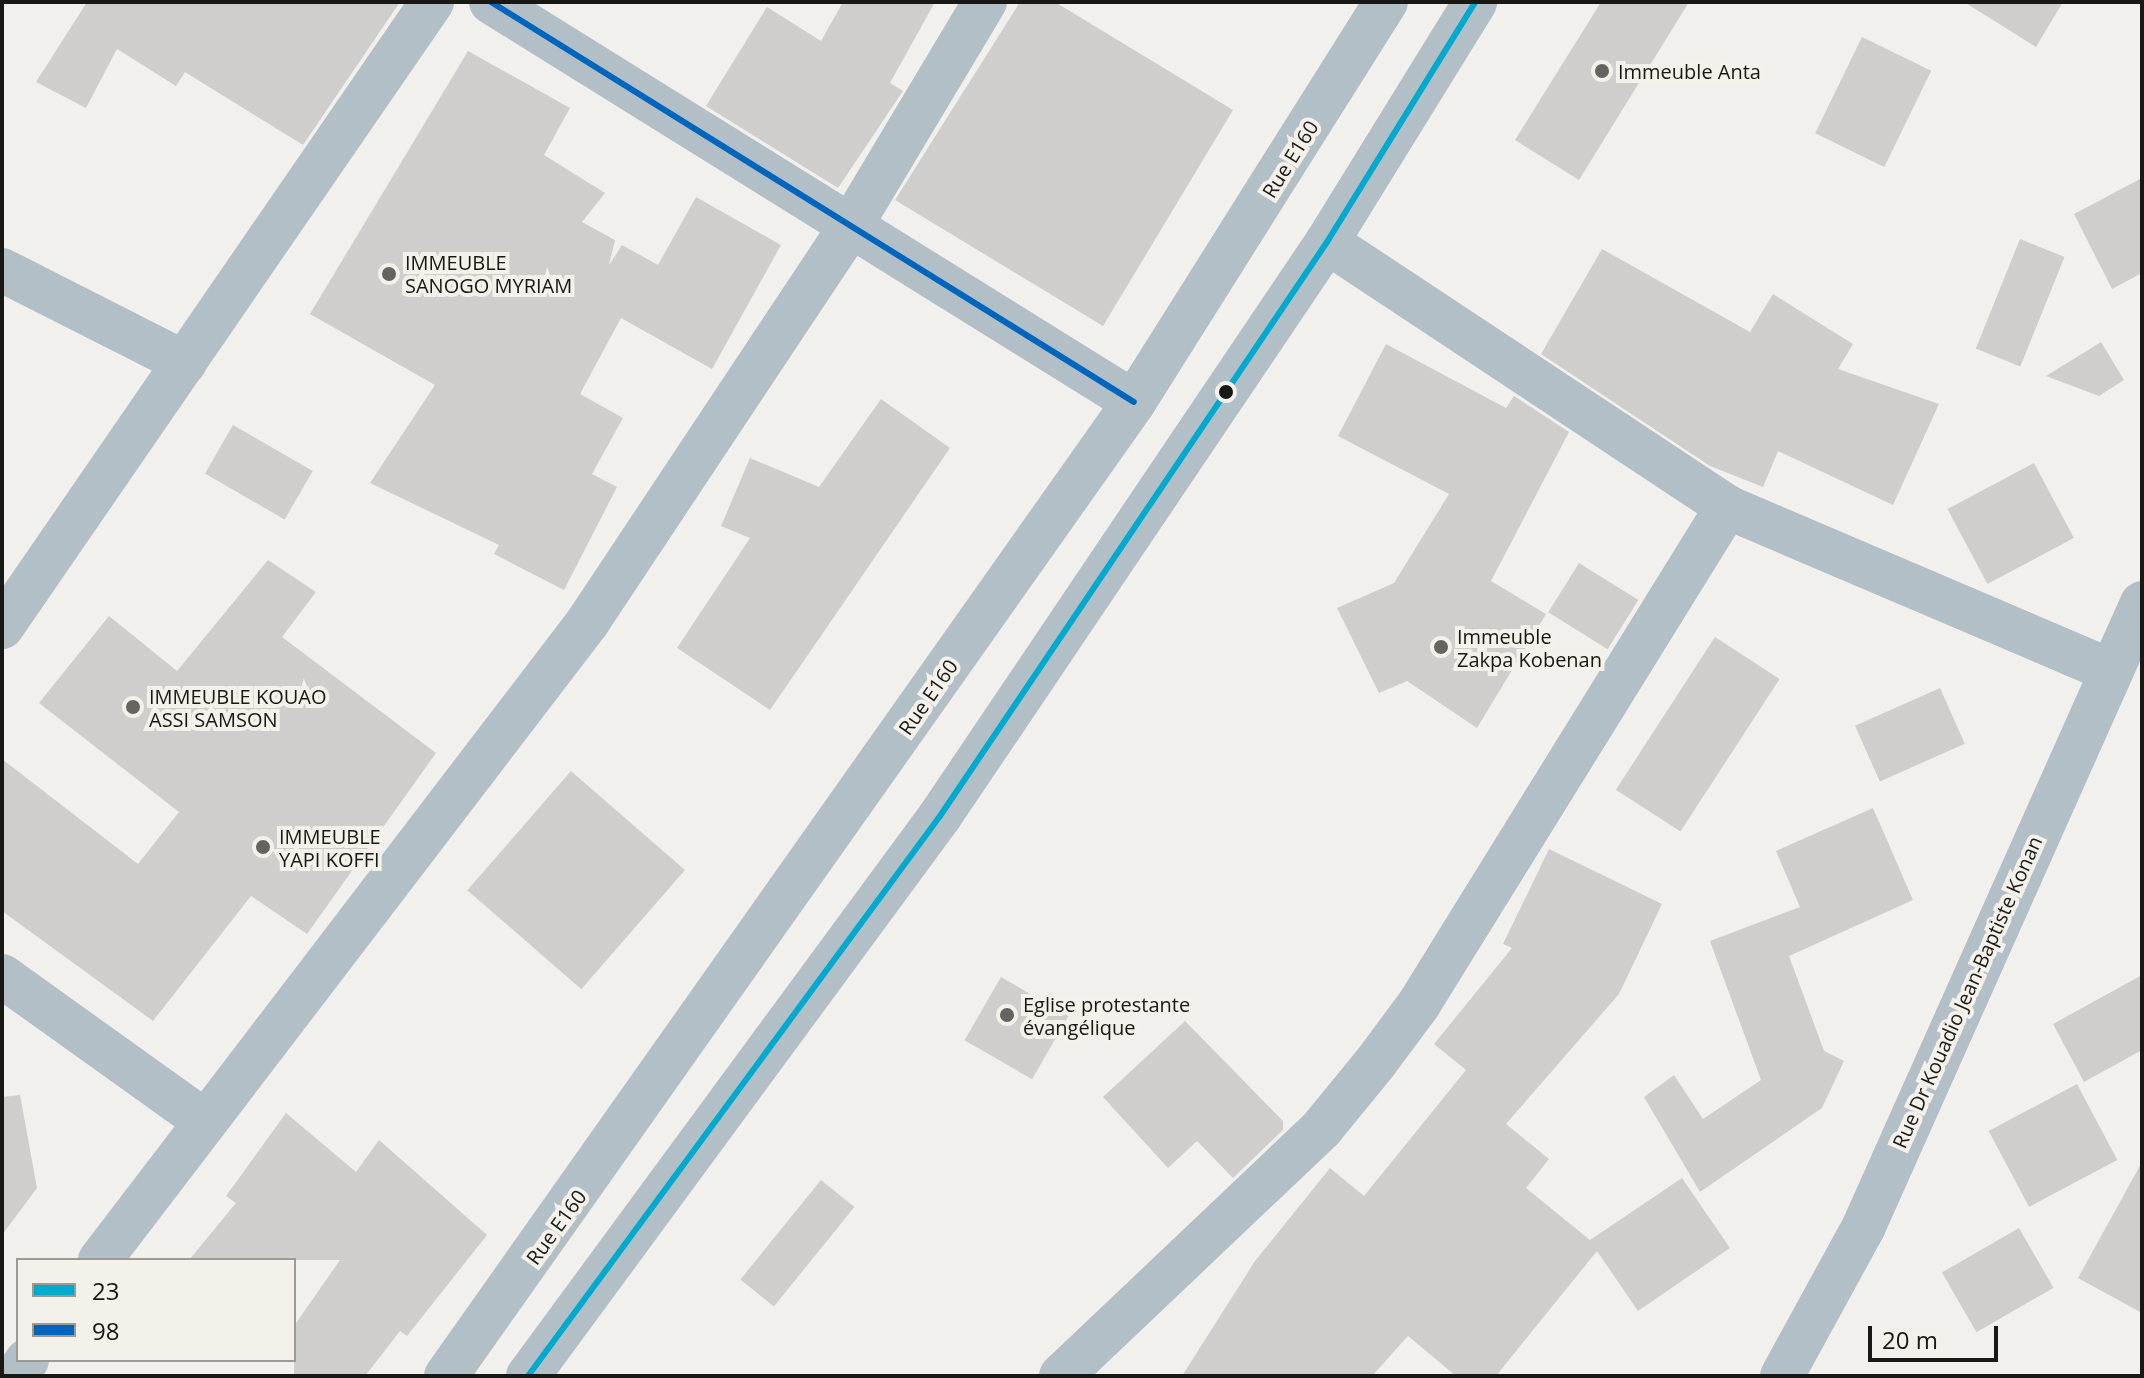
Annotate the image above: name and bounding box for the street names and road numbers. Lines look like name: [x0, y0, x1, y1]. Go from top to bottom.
street label: Rue E160: [1257, 116, 1323, 202]
street label: Rue E160: [893, 655, 963, 739]
street label: Rue Dr Kouadio Jean-Baptiste Konan: [1887, 832, 2047, 1152]
street label: Rue E160: [521, 1185, 591, 1269]

